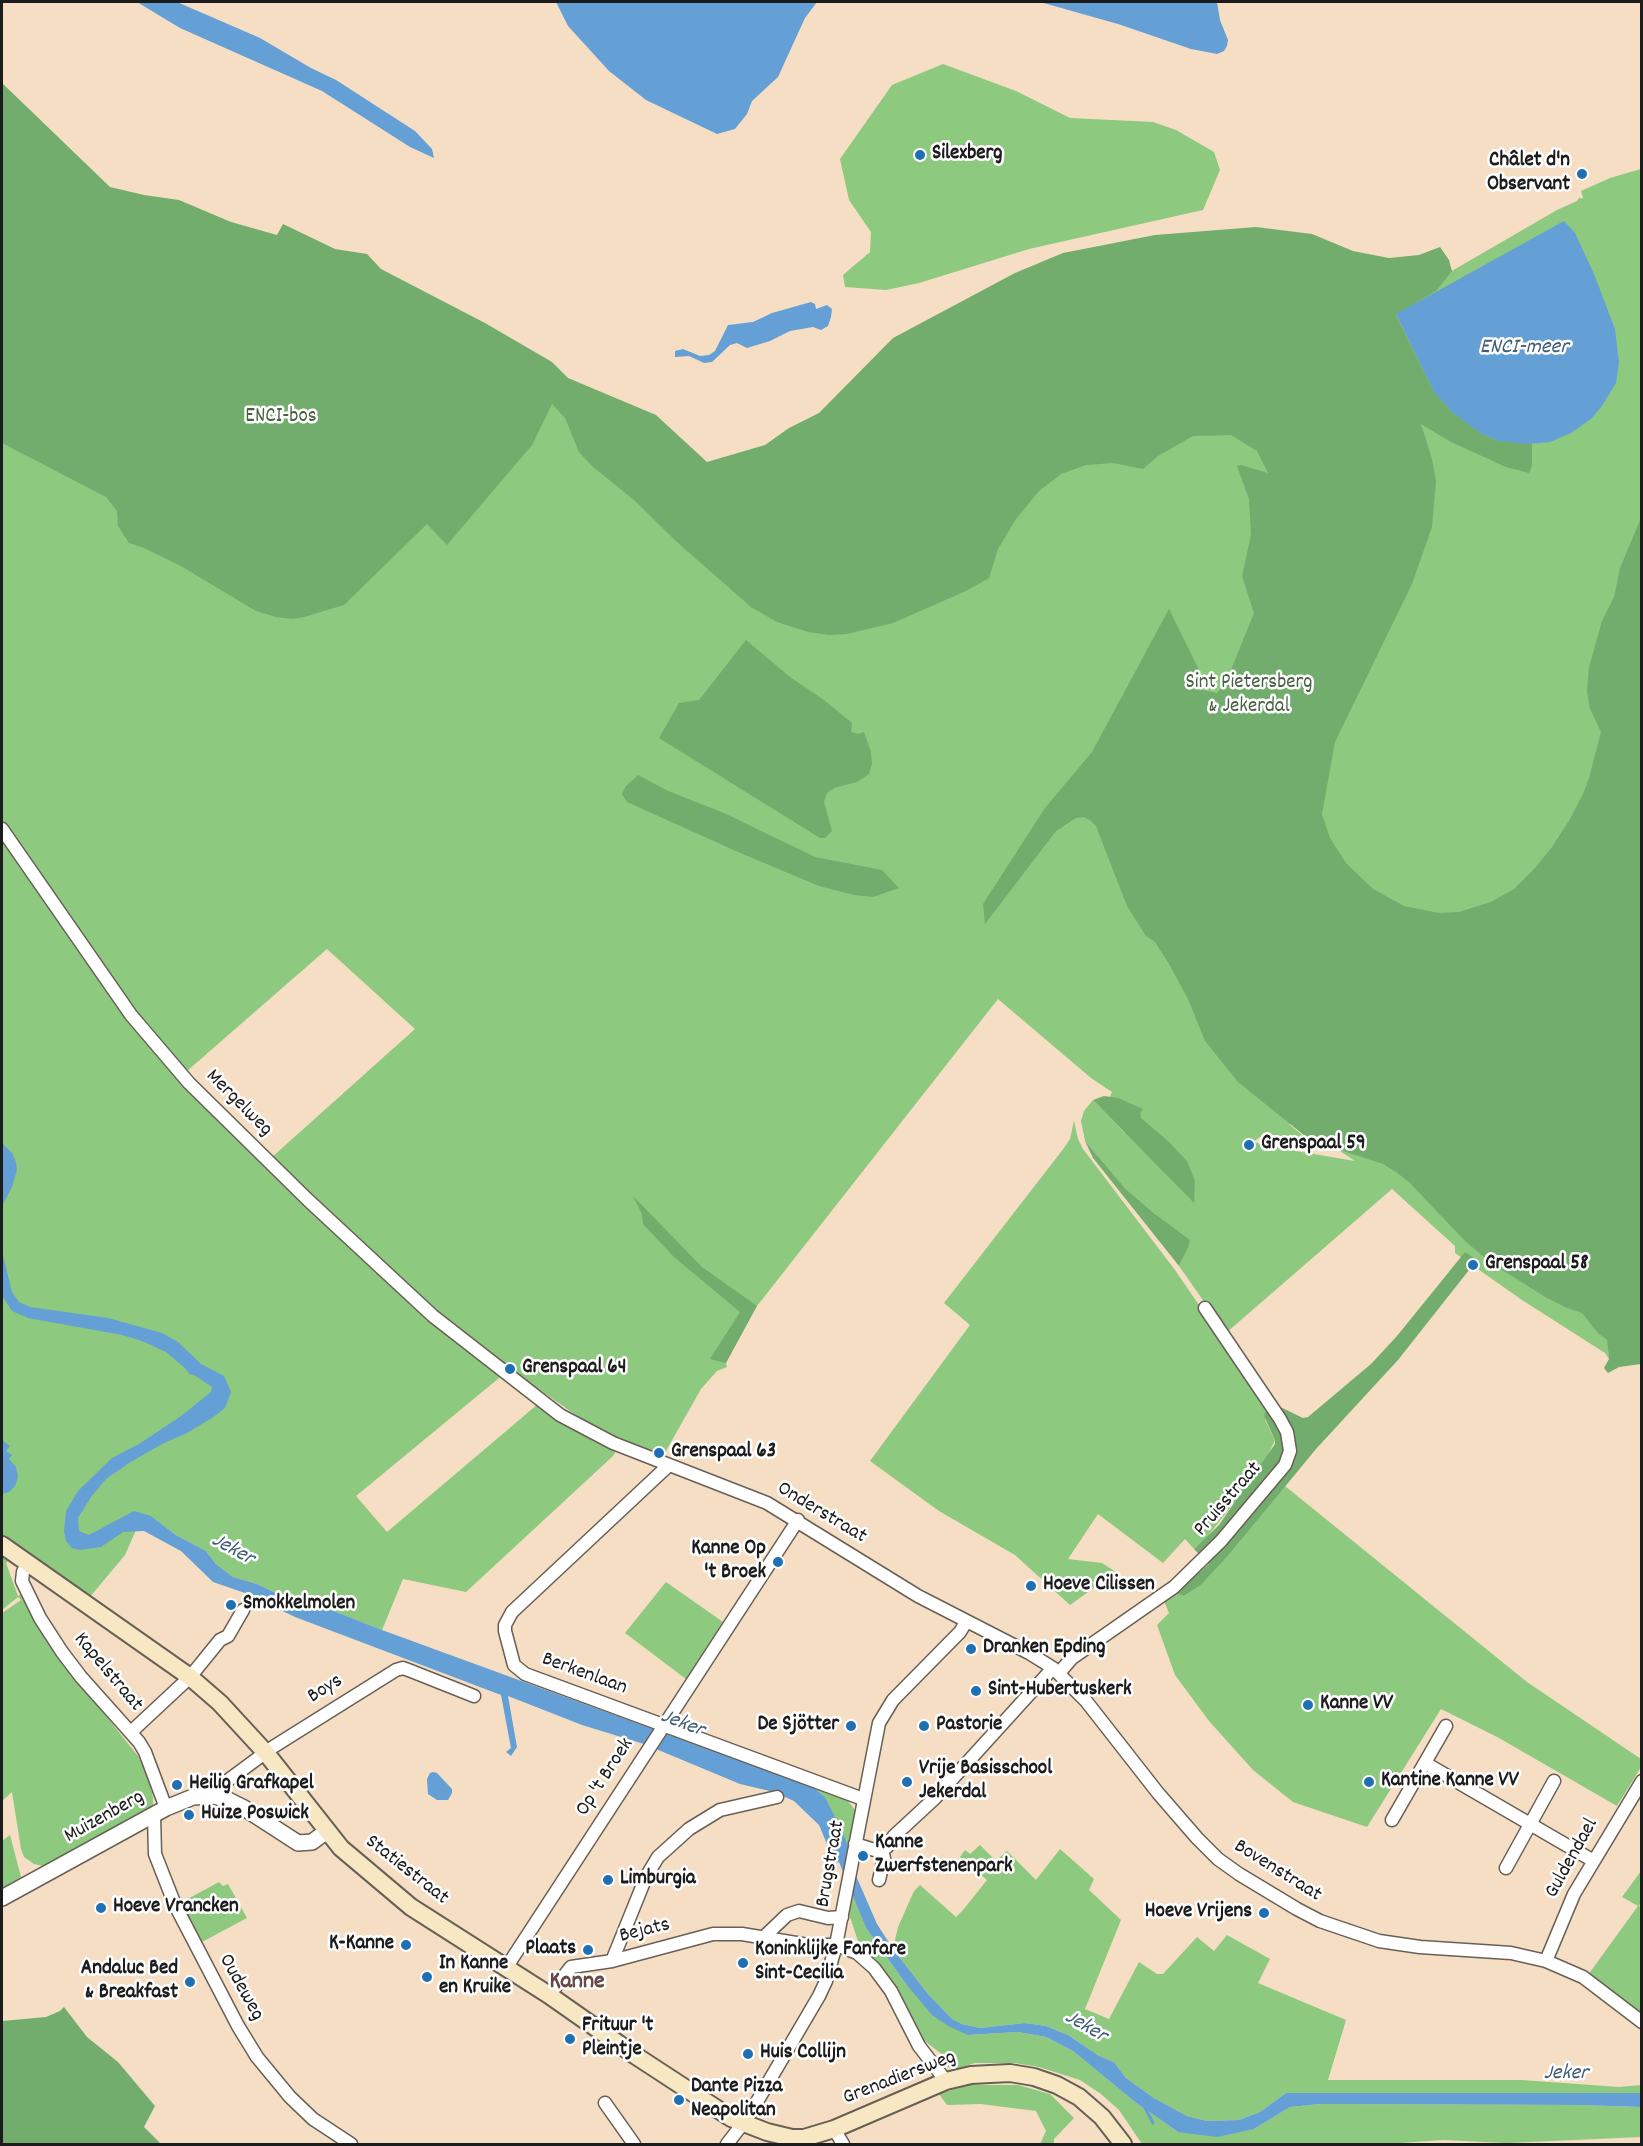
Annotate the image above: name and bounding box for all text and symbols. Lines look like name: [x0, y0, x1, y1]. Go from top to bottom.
place label: Silexberg: [932, 142, 1002, 168]
marker: Silexberg: [913, 148, 927, 162]
place label: Châlet d'n Observant: [1487, 149, 1570, 199]
marker: Châlet d'n Observant: [1575, 167, 1589, 181]
water label: ENCI-meer: [1480, 336, 1568, 362]
park label: ENCI-bos: [245, 405, 317, 431]
park label: Sint Pietersberg & Jekerdal: [1186, 671, 1312, 721]
street label: Mergelweg: [199, 1065, 277, 1143]
place label: Grenspaal 59: [1261, 1132, 1366, 1158]
marker: Grenspaal 59: [1242, 1138, 1256, 1152]
place label: Grenspaal 58: [1485, 1252, 1589, 1278]
marker: Grenspaal 58: [1466, 1258, 1480, 1272]
place label: Grenspaal 64: [522, 1356, 626, 1382]
marker: Grenspaal 64: [503, 1362, 517, 1376]
place label: Grenspaal 63: [671, 1440, 776, 1466]
marker: Grenspaal 63: [652, 1446, 666, 1460]
street label: Pruisstraat: [1190, 1457, 1268, 1543]
street label: Onderstraat: [771, 1477, 871, 1551]
water label: Jeker: [206, 1529, 258, 1573]
place label: Kanne Op 't Broek: [691, 1537, 766, 1587]
marker: Kanne Op 't Broek: [771, 1555, 785, 1569]
place label: Hoeve Cilissen: [1043, 1573, 1155, 1599]
marker: Hoeve Cilissen: [1024, 1579, 1038, 1593]
place label: Smokkelmolen: [243, 1592, 355, 1618]
marker: Smokkelmolen: [224, 1598, 238, 1612]
street label: Kapelstraat: [67, 1628, 147, 1718]
place label: Dranken Epding: [983, 1636, 1105, 1662]
marker: Dranken Epding: [964, 1642, 978, 1656]
street label: Berkenlaan: [538, 1648, 630, 1702]
street label: Boys: [304, 1670, 348, 1710]
place label: Sint-Hubertuskerk: [988, 1678, 1132, 1704]
marker: Sint-Hubertuskerk: [969, 1684, 983, 1698]
place label: Kanne VV: [1320, 1692, 1393, 1718]
marker: Kanne VV: [1301, 1698, 1315, 1712]
water label: Jeker: [656, 1705, 708, 1745]
place label: De Sjötter: [757, 1713, 839, 1739]
place label: Pastorie: [936, 1713, 1002, 1739]
marker: De Sjötter: [844, 1719, 858, 1733]
marker: Pastorie: [917, 1719, 931, 1733]
street label: Op 't Broek: [571, 1734, 641, 1822]
place label: Vrije Basisschool Jekerdal: [919, 1757, 1052, 1807]
place label: Kantine Kanne VV: [1381, 1769, 1519, 1795]
place label: Heilig Grafkapel: [189, 1772, 314, 1798]
marker: Vrije Basisschool Jekerdal: [900, 1775, 914, 1789]
marker: Kantine Kanne VV: [1362, 1775, 1376, 1789]
marker: Heilig Grafkapel: [170, 1778, 184, 1792]
street label: Muizenberg: [61, 1786, 149, 1850]
place label: Huize Poswick: [201, 1802, 309, 1828]
marker: Huize Poswick: [182, 1808, 196, 1822]
street label: Guldendael: [1541, 1815, 1605, 1903]
street label: Brugstraat: [812, 1819, 852, 1909]
street label: Statiestraat: [359, 1830, 453, 1912]
place label: Kanne Zwerfstenenpark: [875, 1831, 1013, 1881]
street label: Bovenstraat: [1228, 1835, 1326, 1909]
marker: Kanne Zwerfstenenpark: [856, 1849, 870, 1863]
place label: Limburgia: [620, 1867, 696, 1893]
marker: Limburgia: [601, 1873, 615, 1887]
place label: Hoeve Vrancken: [113, 1895, 239, 1921]
place label: Hoeve Vrijens: [1145, 1900, 1252, 1926]
marker: Hoeve Vrancken: [94, 1901, 108, 1915]
marker: Hoeve Vrijens: [1257, 1906, 1271, 1920]
street label: Bejats: [617, 1914, 673, 1950]
place label: K-Kanne: [329, 1932, 394, 1958]
place label: Plaats: [525, 1937, 576, 1963]
marker: K-Kanne: [399, 1938, 413, 1952]
place label: Koninklijke Fanfare Sint-Cecilia: [755, 1938, 906, 1988]
marker: Plaats: [581, 1943, 595, 1957]
street label: Oudeweg: [211, 1950, 269, 2026]
place label: In Kanne en Kruike: [439, 1952, 511, 2002]
marker: Koninklijke Fanfare Sint-Cecilia: [736, 1956, 750, 1970]
place label: Andaluc Bed & Breakfast: [81, 1957, 178, 2007]
marker: In Kanne en Kruike: [420, 1970, 434, 1984]
district label: Kanne: [549, 1970, 605, 1998]
marker: Andaluc Bed & Breakfast: [183, 1975, 197, 1989]
water label: Jeker: [1059, 2005, 1111, 2051]
place label: Frituur 't Pleintje: [582, 2014, 653, 2064]
marker: Frituur 't Pleintje: [563, 2032, 577, 2046]
place label: Huis Collijn: [760, 2041, 846, 2067]
street label: Grenadiersweg: [840, 2046, 960, 2112]
marker: Huis Collijn: [741, 2047, 755, 2061]
water label: Jeker: [1544, 2062, 1588, 2088]
place label: Dante Pizza Neapolitan: [691, 2075, 782, 2125]
marker: Dante Pizza Neapolitan: [672, 2093, 686, 2107]

